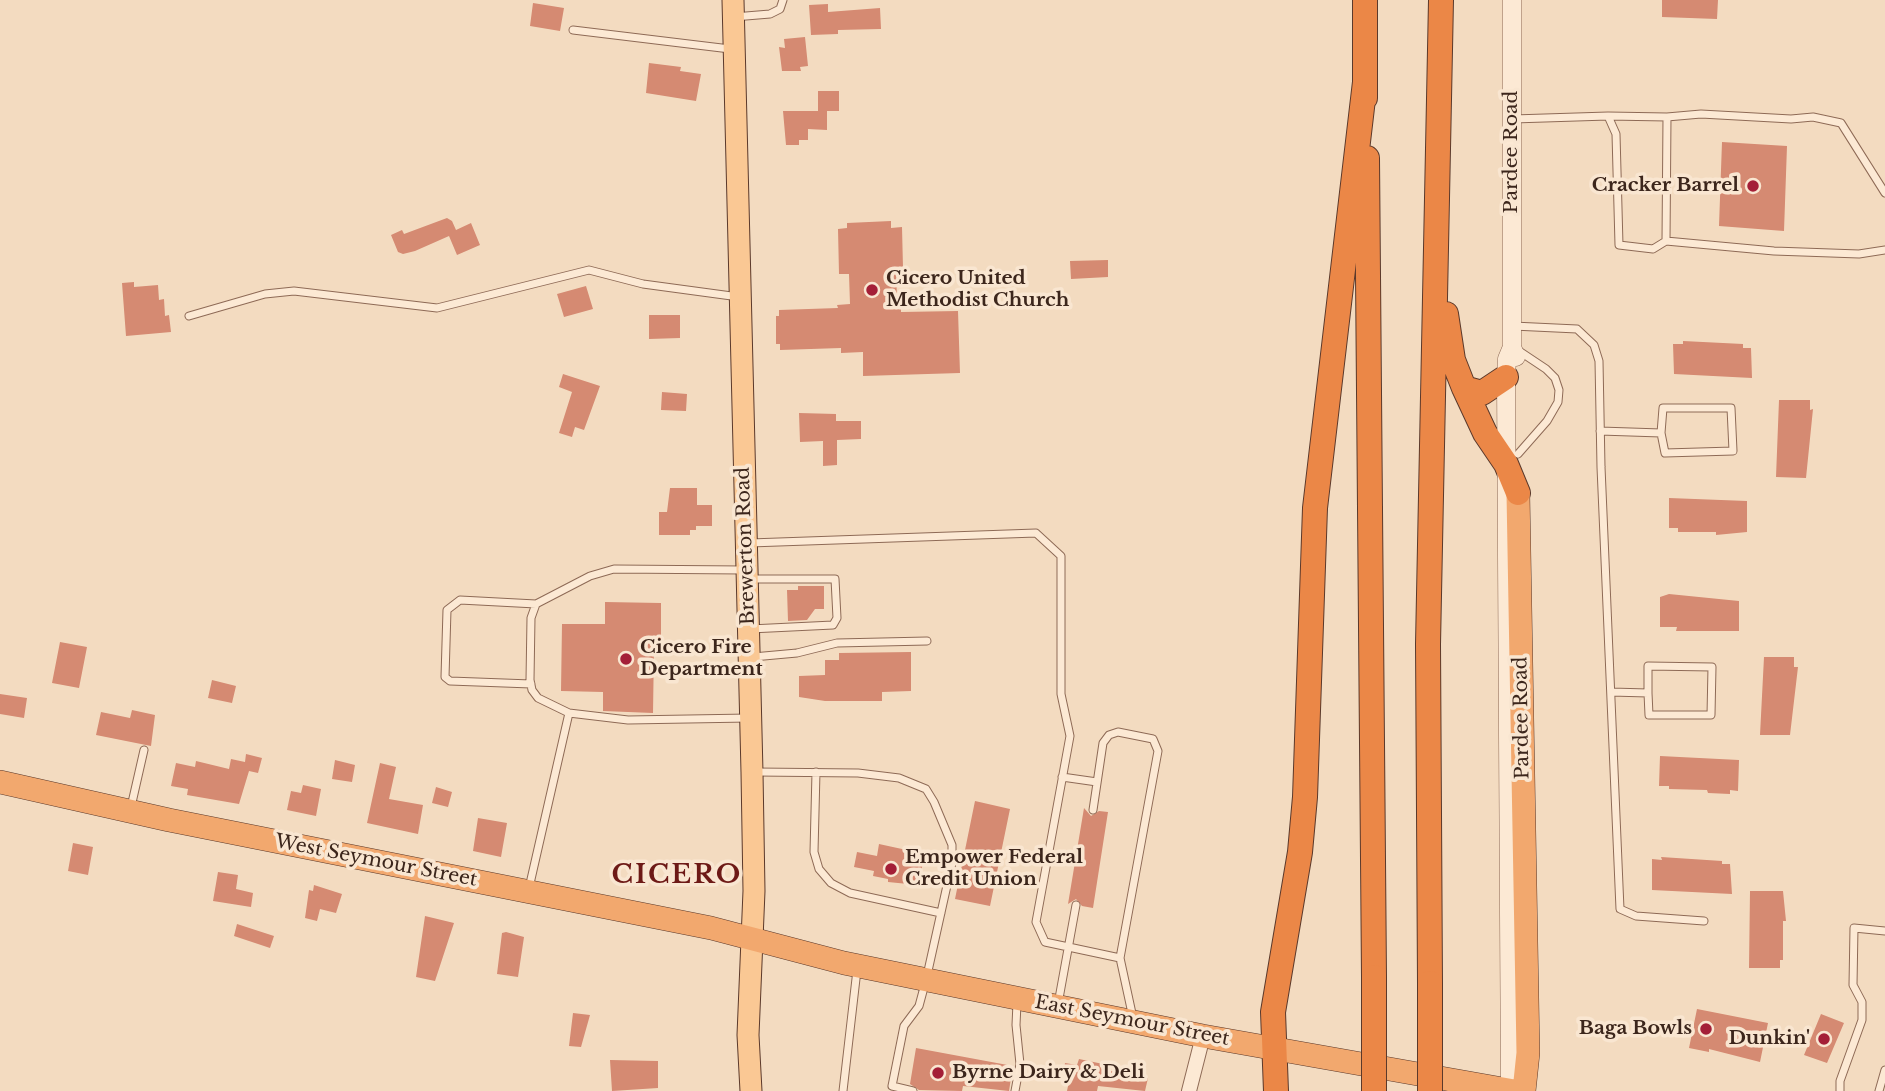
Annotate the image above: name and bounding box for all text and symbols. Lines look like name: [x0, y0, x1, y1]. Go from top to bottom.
street label: Pardee Road: [1501, 91, 1523, 213]
place label: Cracker Barrel: [1592, 175, 1739, 197]
marker: Cracker Barrel: [1745, 178, 1761, 194]
place label: Cicero United Methodist Church: [886, 268, 1069, 312]
marker: Cicero United Methodist Church: [864, 282, 880, 298]
street label: Brewerton Road: [732, 466, 760, 626]
place label: Cicero Fire Department: [640, 637, 763, 681]
marker: Cicero Fire Department: [618, 651, 634, 667]
street label: Pardee Road: [1510, 656, 1534, 780]
street label: West Seymour Street: [273, 830, 479, 892]
place label: Empower Federal Credit Union: [905, 847, 1083, 891]
district label: CICERO: [612, 860, 742, 892]
marker: Empower Federal Credit Union: [883, 861, 899, 877]
street label: East Seymour Street: [1033, 991, 1231, 1051]
place label: Baga Bowls: [1579, 1018, 1692, 1040]
marker: Baga Bowls: [1698, 1021, 1714, 1037]
place label: Dunkin': [1728, 1028, 1810, 1050]
marker: Dunkin': [1816, 1031, 1832, 1047]
place label: Byrne Dairy & Deli: [952, 1062, 1144, 1084]
marker: Byrne Dairy & Deli: [930, 1065, 946, 1081]

